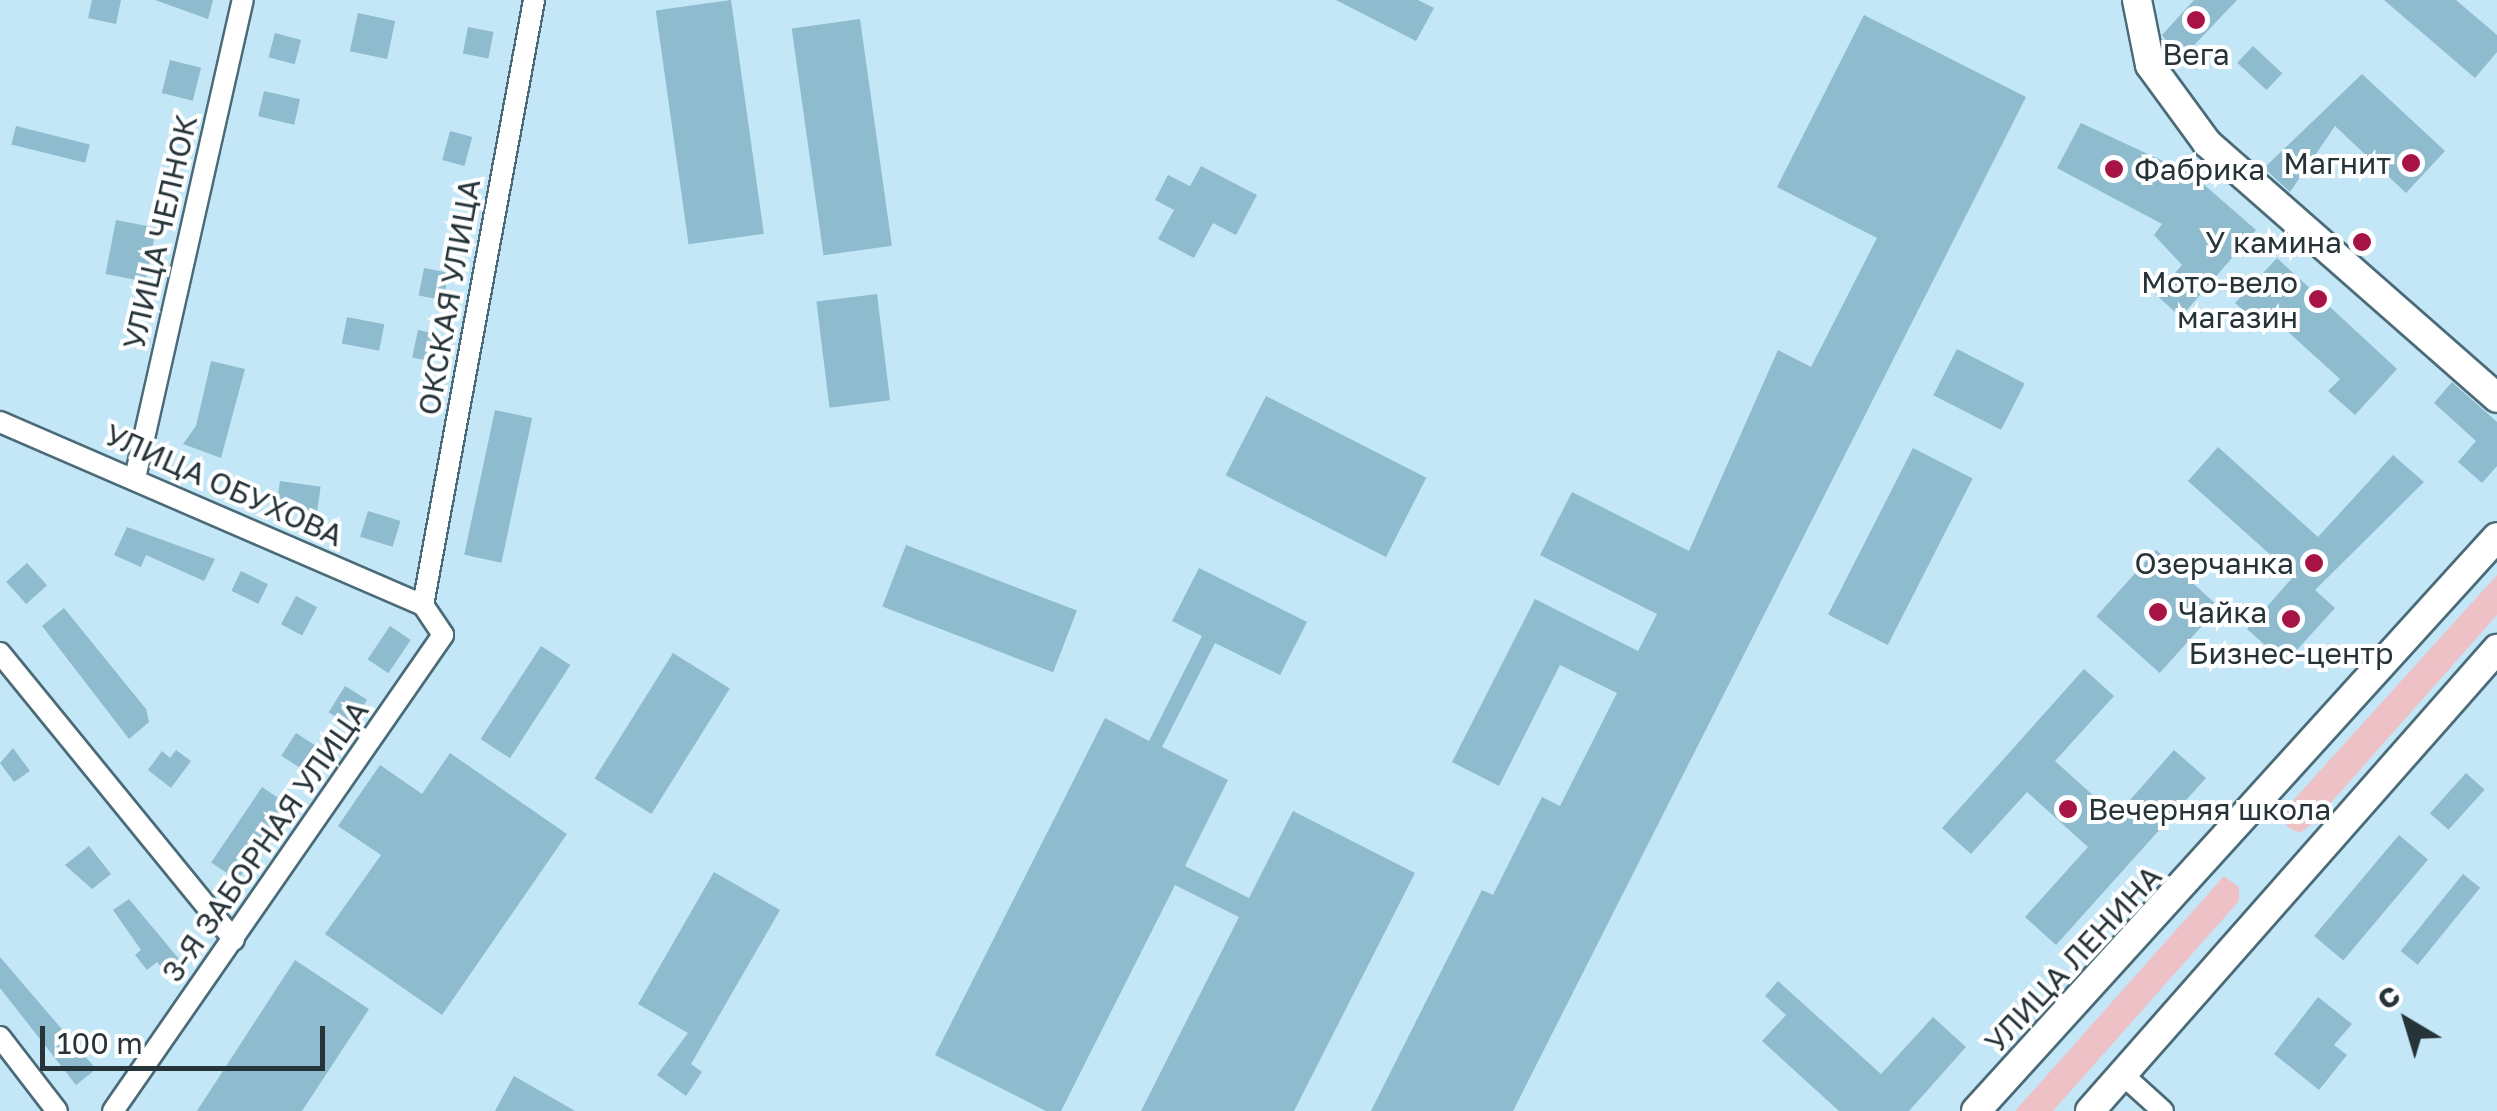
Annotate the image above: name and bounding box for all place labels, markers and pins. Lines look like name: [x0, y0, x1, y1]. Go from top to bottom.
marker: Вега: [2185, 9, 2207, 31]
place label: Вега: [2162, 36, 2230, 72]
place label: Магнит: [2283, 145, 2391, 181]
place label: Фабрика: [2134, 151, 2265, 187]
marker: Магнит: [2400, 152, 2422, 174]
marker: Фабрика: [2103, 158, 2125, 180]
place label: У камина: [2205, 224, 2342, 260]
marker: У камина: [2351, 231, 2373, 253]
place label: Мото-вело магазин: [2141, 264, 2298, 334]
marker: Мото-вело магазин: [2307, 288, 2329, 310]
place label: Озерчанка: [2134, 545, 2294, 581]
marker: Озерчанка: [2303, 552, 2325, 574]
place label: Чайка: [2178, 594, 2267, 630]
marker: Чайка: [2147, 601, 2169, 623]
marker: Бизнес-центр: [2280, 608, 2302, 630]
place label: Бизнес-центр: [2189, 635, 2393, 671]
place label: Вечерняя школа: [2088, 791, 2331, 827]
marker: Вечерняя школа: [2057, 798, 2079, 820]

